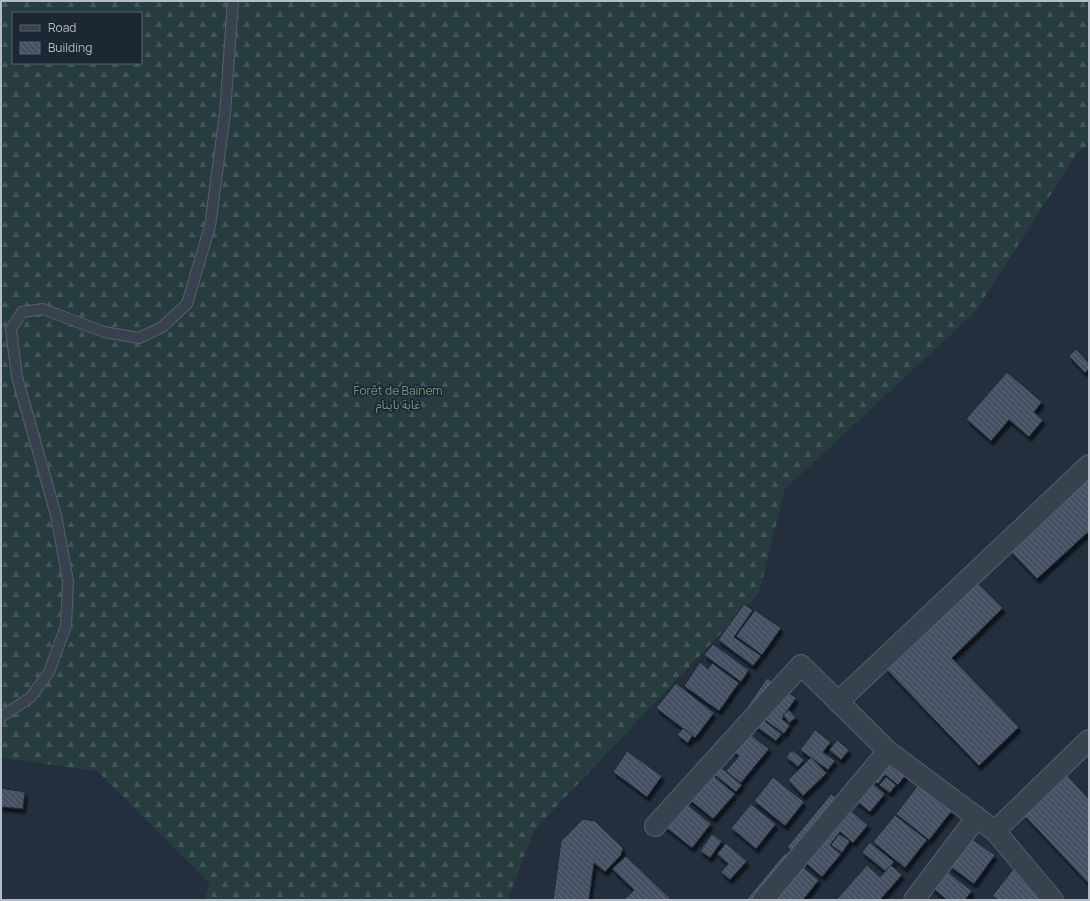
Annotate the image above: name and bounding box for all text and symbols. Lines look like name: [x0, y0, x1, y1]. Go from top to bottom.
legend: [12, 12, 142, 64]
text: Road: [48, 19, 76, 36]
text: Building: [48, 39, 92, 56]
park label: Forêt de Baïnem غابة باينام: [354, 382, 442, 414]

